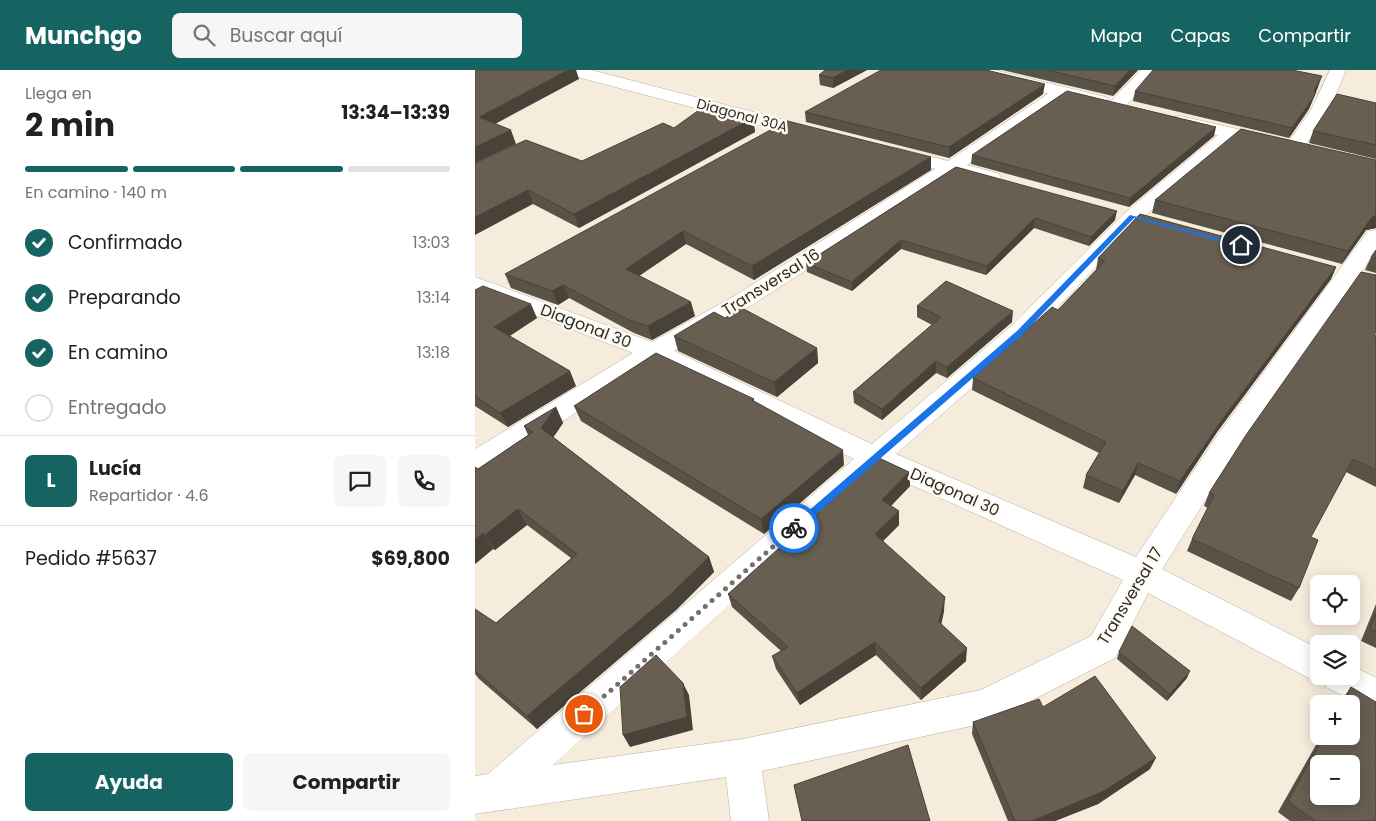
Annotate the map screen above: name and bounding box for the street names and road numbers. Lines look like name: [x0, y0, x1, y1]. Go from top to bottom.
street label: Diagonal 30A: [694, 93, 790, 137]
street label: Transversal 16: [718, 243, 824, 321]
street label: Diagonal 30: [537, 298, 635, 354]
street label: Diagonal 30: [907, 462, 1003, 522]
street label: Transversal 17: [1092, 543, 1168, 649]

